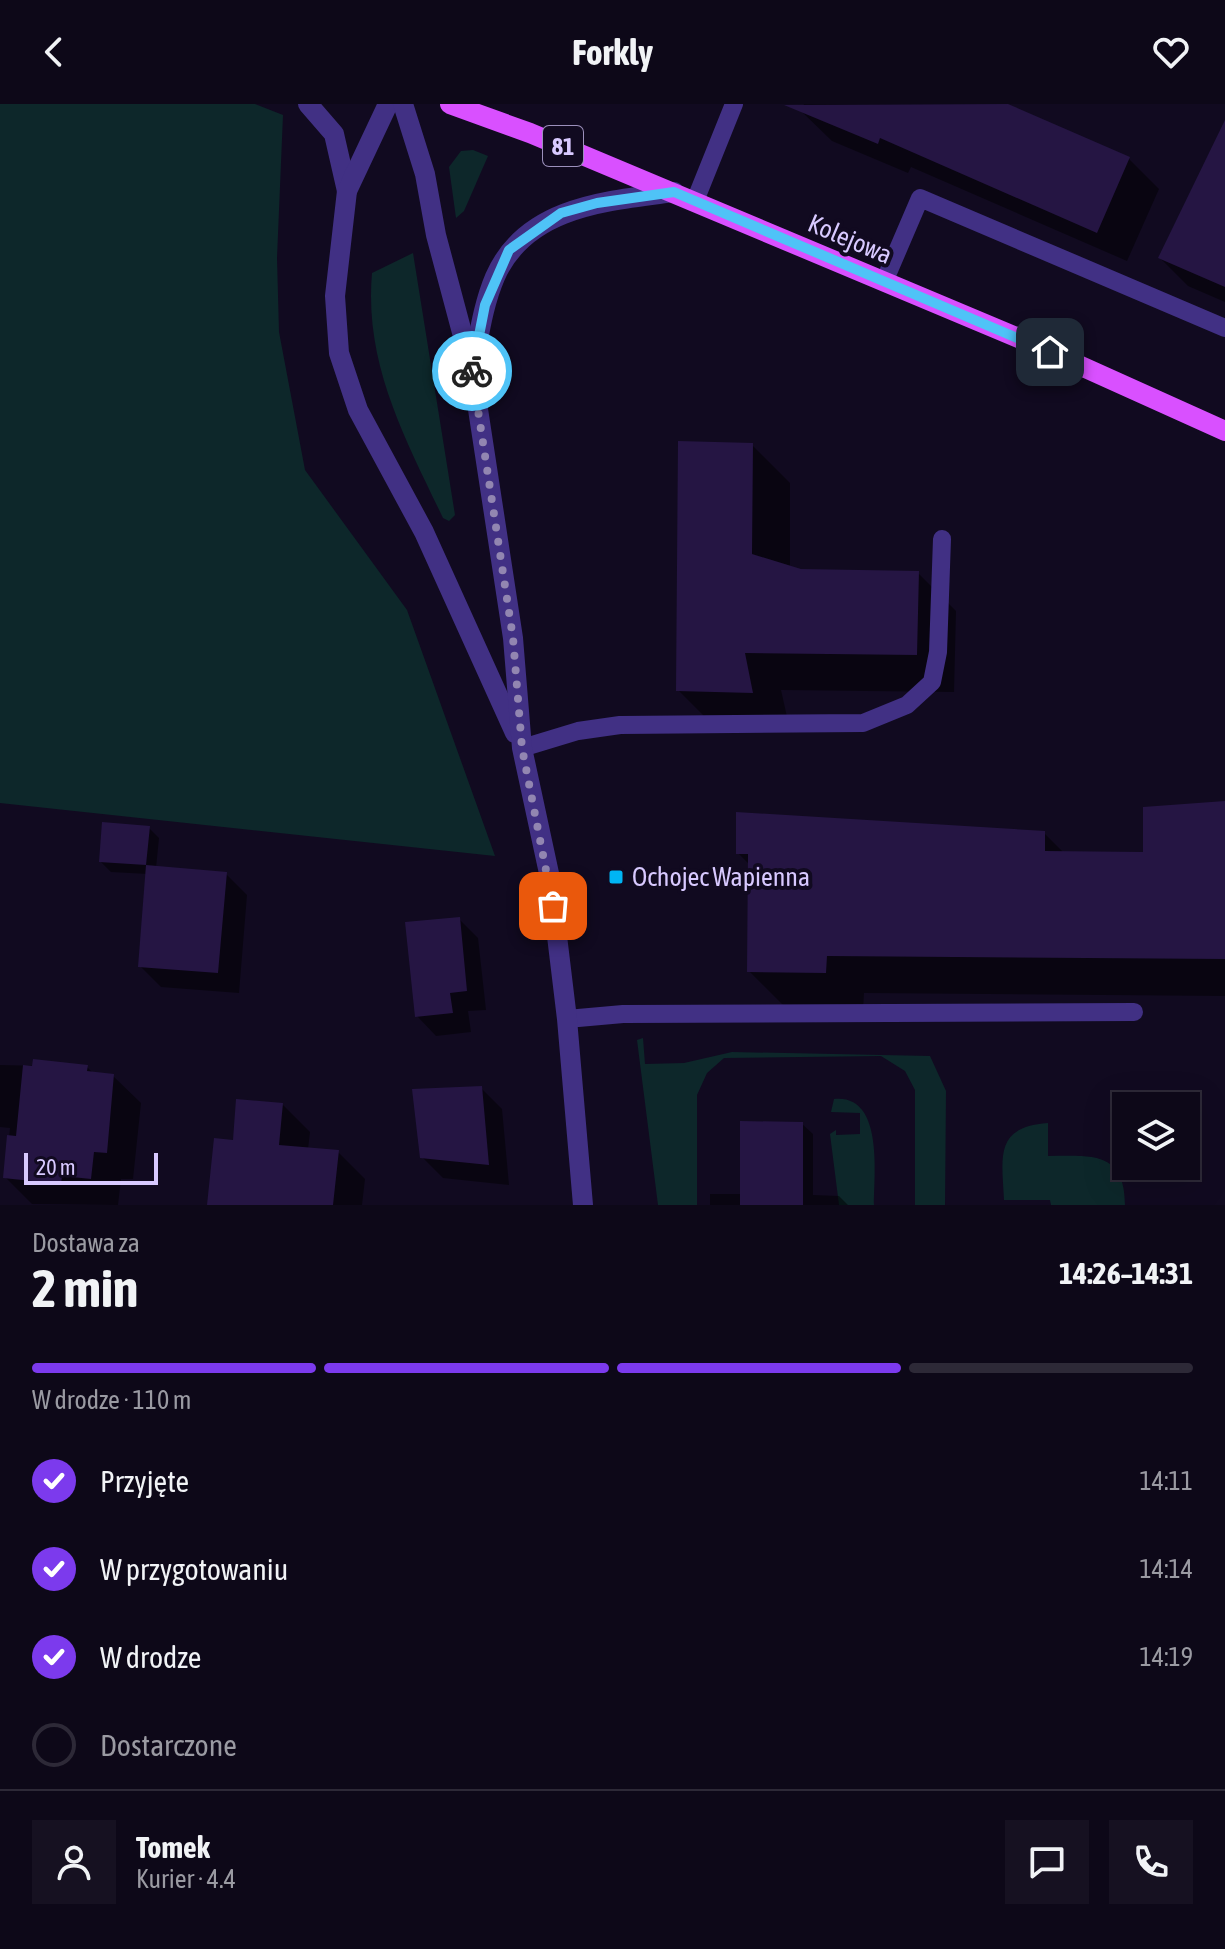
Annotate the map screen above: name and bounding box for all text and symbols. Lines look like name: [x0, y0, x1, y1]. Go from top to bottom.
icon: back: [32, 30, 76, 74]
icon: heart: [1149, 30, 1193, 74]
text: Forkly: [572, 31, 653, 73]
road number: 81: [543, 126, 583, 166]
street label: Kolejowa: [804, 208, 896, 270]
pin: [1016, 318, 1084, 386]
icon: home: [1028, 330, 1072, 374]
courier: [432, 331, 512, 411]
icon: bike: [450, 349, 494, 393]
place label: Ochojec Wapienna: [632, 862, 810, 892]
marker: Ochojec Wapienna: [607, 868, 625, 886]
pin: [519, 872, 587, 940]
icon: bag: [531, 884, 575, 928]
map controls: [1112, 1092, 1200, 1180]
button: layers: [1112, 1092, 1200, 1180]
scale bar: [24, 1149, 158, 1185]
text: 20 m: [36, 1154, 76, 1180]
text: Dostawa za: [32, 1228, 140, 1258]
text: 14:26–14:31: [1059, 1256, 1193, 1290]
text: 2 min: [32, 1258, 138, 1318]
text: W drodze · 110 m: [32, 1385, 191, 1415]
icon: check: [32, 1459, 76, 1503]
text: Przyjęte: [100, 1464, 189, 1498]
text: 14:11: [1139, 1466, 1193, 1496]
icon: check: [32, 1547, 76, 1591]
text: W przygotowaniu: [100, 1552, 288, 1586]
text: 14:14: [1139, 1554, 1193, 1584]
icon: check: [32, 1635, 76, 1679]
text: W drodze: [100, 1640, 201, 1674]
text: 14:19: [1139, 1642, 1193, 1672]
text: Dostarczone: [100, 1728, 237, 1762]
button: person: [32, 1820, 116, 1904]
button: chat: [1005, 1820, 1089, 1904]
button: phone: [1109, 1820, 1193, 1904]
text: Tomek: [136, 1830, 210, 1864]
text: Kurier · 4.4: [136, 1864, 236, 1894]

